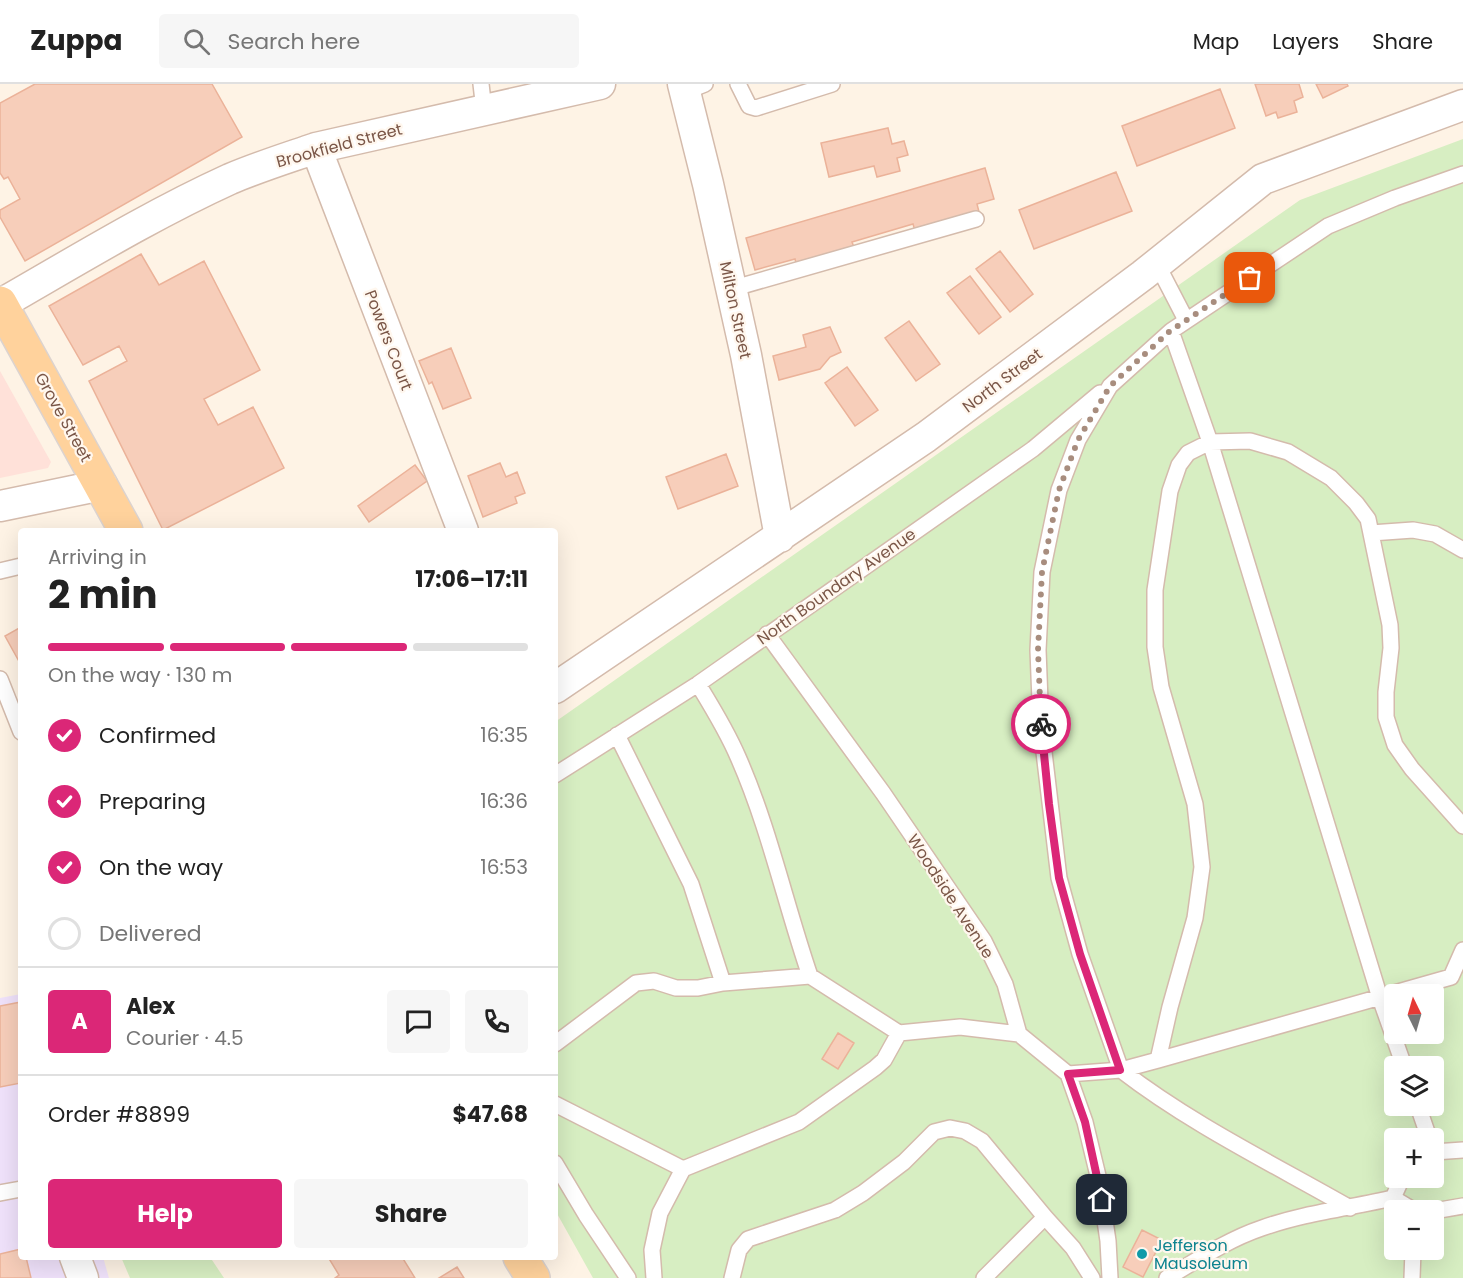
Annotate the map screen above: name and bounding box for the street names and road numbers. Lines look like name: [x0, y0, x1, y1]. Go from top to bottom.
street label: Brookfield Street: [274, 118, 405, 173]
street label: Milton Street: [714, 259, 757, 361]
street label: Powers Court: [359, 287, 418, 394]
street label: North Street: [958, 343, 1047, 418]
street label: Grove Street: [30, 369, 98, 466]
street label: North Boundary Avenue: [752, 523, 920, 650]
street label: Woodside Avenue: [902, 830, 1000, 963]

